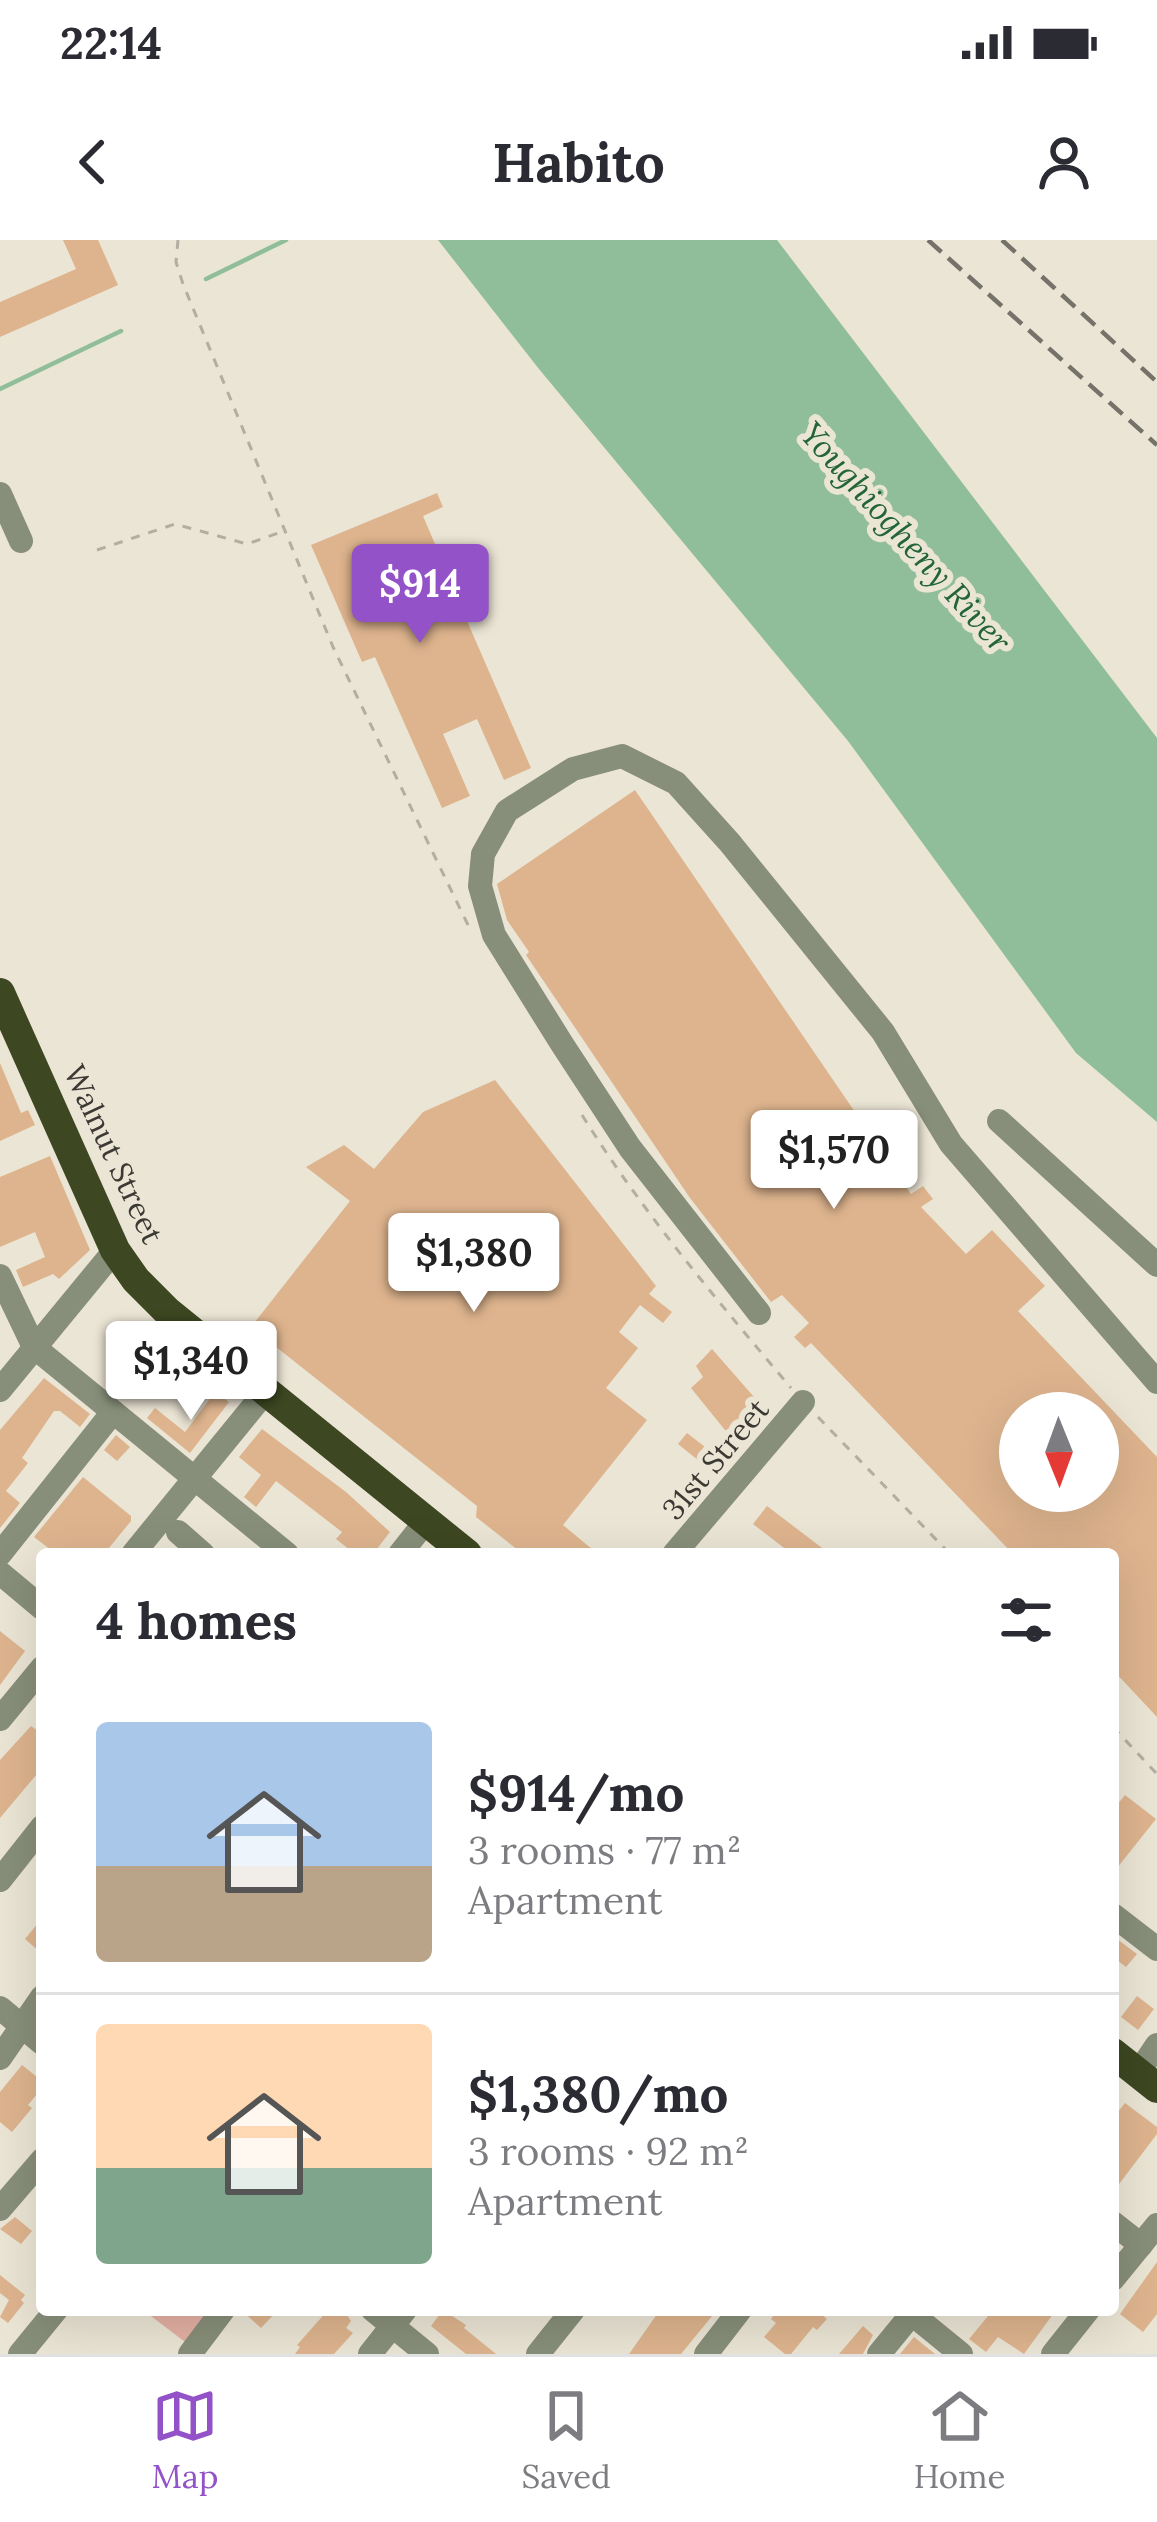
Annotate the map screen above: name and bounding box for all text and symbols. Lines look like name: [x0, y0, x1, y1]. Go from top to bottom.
text: 22:14: [60, 14, 162, 71]
text: Habito: [492, 128, 665, 197]
icon: back: [60, 129, 126, 195]
icon: person: [1031, 129, 1097, 195]
water label: Youghiogheny River: [791, 413, 1021, 662]
pin: $914: [349, 544, 491, 646]
text: $914: [379, 558, 461, 608]
street label: Walnut Street: [56, 1059, 172, 1250]
pin: $1,570: [736, 1110, 932, 1212]
text: $1,570: [778, 1124, 890, 1174]
pin: $1,380: [376, 1213, 572, 1315]
text: $1,380: [415, 1227, 533, 1277]
pin: $1,340: [93, 1321, 289, 1423]
text: $1,340: [133, 1335, 249, 1385]
street label: 31st Street: [653, 1391, 777, 1527]
north arrow: [999, 1392, 1119, 1512]
map controls: [999, 1392, 1119, 1512]
icon: filters: [993, 1587, 1059, 1653]
text: 4 homes: [96, 1588, 297, 1653]
text: $914/mo: [468, 1760, 684, 1825]
icon: home: [192, 1770, 336, 1914]
text: 3 rooms · 77 m²: [468, 1825, 742, 1875]
text: Apartment: [468, 1875, 663, 1925]
text: $1,380/mo: [468, 2061, 728, 2126]
icon: home: [192, 2072, 336, 2216]
text: 3 rooms · 92 m²: [468, 2126, 749, 2176]
text: Apartment: [468, 2176, 663, 2226]
tab: Map: [151, 2383, 219, 2497]
tab: Saved: [521, 2383, 611, 2497]
tab: Home: [914, 2383, 1005, 2497]

